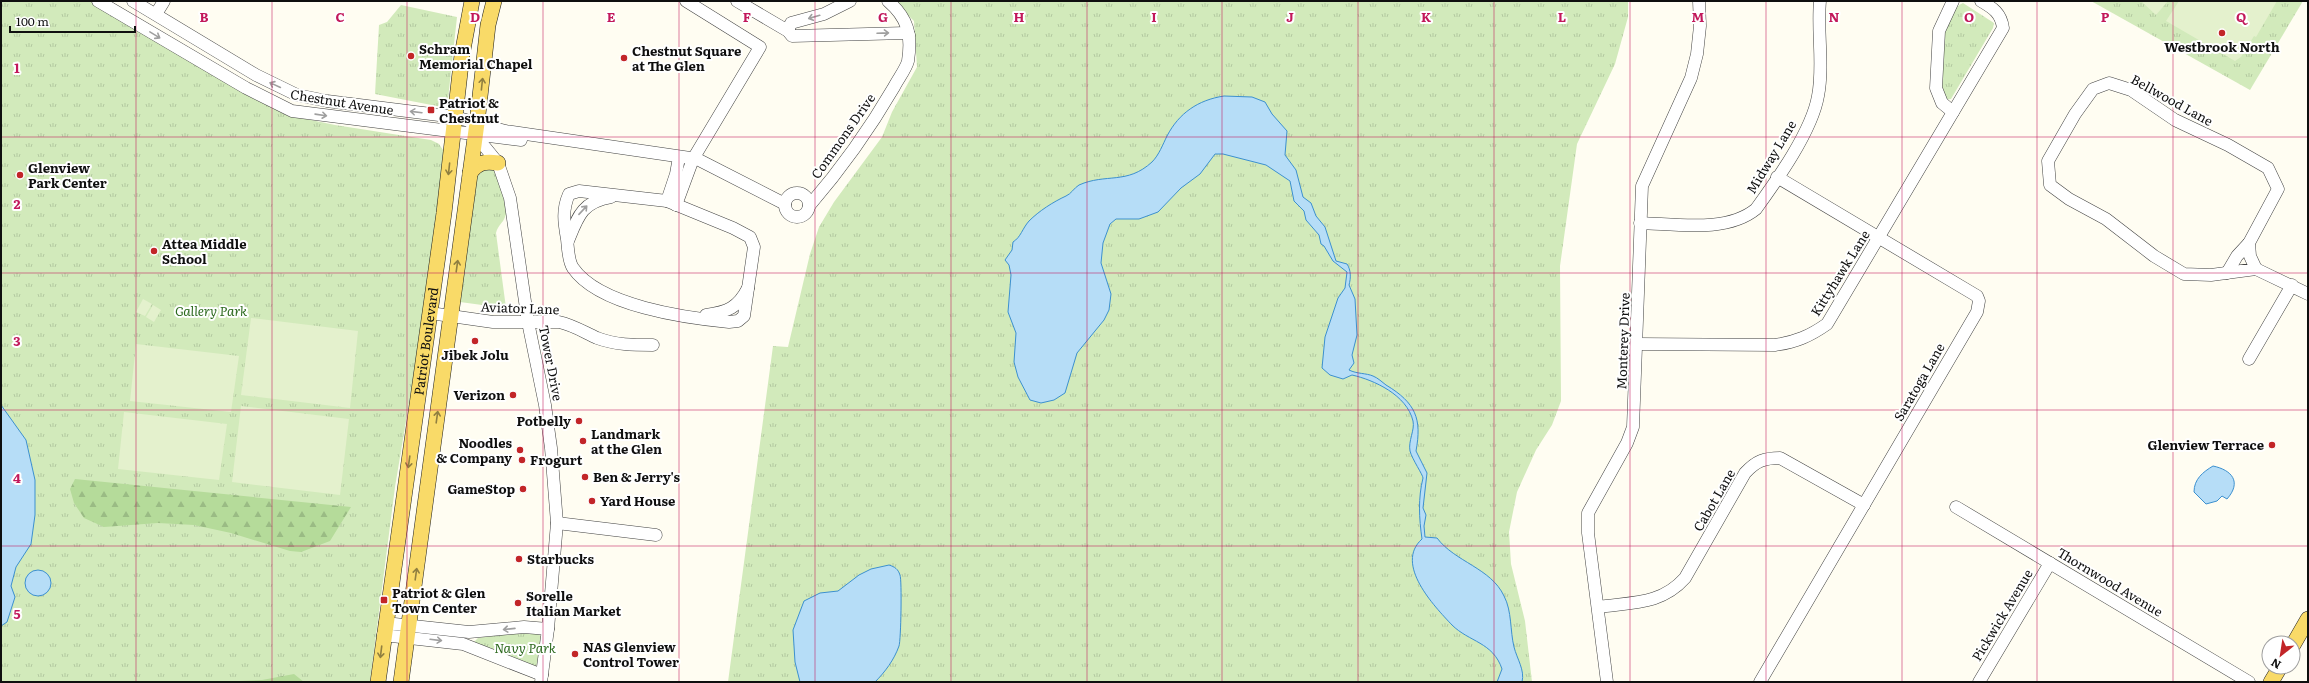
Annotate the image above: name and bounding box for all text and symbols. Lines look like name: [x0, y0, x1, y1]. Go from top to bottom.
text: B: [200, 7, 209, 26]
text: C: [335, 7, 345, 26]
text: D: [470, 7, 480, 26]
text: E: [607, 7, 616, 26]
text: F: [743, 7, 751, 26]
text: G: [878, 7, 888, 26]
text: H: [1014, 7, 1025, 26]
text: I: [1151, 7, 1157, 26]
text: J: [1286, 7, 1294, 26]
text: K: [1421, 7, 1432, 26]
text: L: [1558, 7, 1566, 26]
text: M: [1692, 7, 1705, 26]
text: N: [1829, 7, 1840, 26]
text: O: [1964, 7, 1974, 26]
text: P: [2101, 7, 2110, 26]
text: Q: [2236, 7, 2248, 26]
scale bar: [10, 8, 135, 34]
text: 100 m: [16, 12, 49, 30]
one-way arrow: [808, 13, 821, 21]
marker: Westbrook North: [2217, 28, 2227, 38]
one-way arrow: [876, 30, 889, 37]
one-way arrow: [149, 31, 160, 39]
place label: Westbrook North: [2164, 37, 2280, 56]
place label: Schram Memorial Chapel: [419, 39, 533, 73]
place label: Chestnut Square at The Glen: [632, 41, 741, 75]
marker: Schram Memorial Chapel: [406, 51, 416, 61]
marker: Chestnut Square at The Glen: [619, 53, 629, 63]
text: 1: [14, 58, 20, 77]
street label: Bellwood Lane: [2128, 69, 2217, 130]
one-way arrow: [478, 78, 485, 91]
one-way arrow: [270, 81, 282, 88]
street label: Chestnut Avenue: [289, 84, 395, 119]
street label: Commons Drive: [806, 89, 879, 182]
place label: Patriot & Chestnut: [439, 93, 499, 127]
marker: Patriot & Chestnut: [426, 105, 436, 115]
one-way arrow: [410, 108, 423, 116]
one-way arrow: [314, 111, 327, 119]
street label: Midway Lane: [1741, 116, 1800, 197]
place label: Glenview Park Center: [28, 158, 107, 192]
one-way arrow: [445, 162, 453, 175]
marker: Glenview Park Center: [15, 170, 25, 180]
text: 2: [14, 194, 21, 213]
one-way arrow: [578, 205, 588, 215]
street label: Kittyhawk Lane: [1805, 226, 1874, 319]
place label: Attea Middle School: [162, 234, 247, 268]
marker: Attea Middle School: [149, 246, 159, 256]
one-way arrow: [453, 260, 461, 273]
street label: Patriot Boulevard: [408, 286, 442, 397]
street label: Monterey Drive: [1611, 292, 1634, 390]
street label: Aviator Lane: [480, 297, 560, 318]
park label: Gallery Park: [175, 301, 248, 320]
street label: Tower Drive: [535, 323, 568, 403]
text: 3: [13, 331, 21, 350]
marker: Jibek Jolu: [470, 336, 480, 346]
street label: Saratoga Lane: [1889, 339, 1949, 424]
place label: Jibek Jolu: [441, 345, 509, 364]
place label: Verizon: [454, 385, 505, 404]
marker: Verizon: [508, 390, 518, 400]
one-way arrow: [433, 411, 440, 424]
place label: Potbelly: [516, 411, 571, 430]
marker: Potbelly: [574, 416, 584, 426]
place label: Landmark at the Glen: [591, 424, 662, 458]
place label: Noodles & Company: [436, 433, 513, 467]
place label: Glenview Terrace: [2147, 435, 2264, 454]
marker: Landmark at the Glen: [578, 436, 588, 446]
marker: Glenview Terrace: [2267, 440, 2277, 450]
marker: Noodles & Company: [515, 445, 525, 455]
place label: Frogurt: [530, 450, 583, 469]
marker: Frogurt: [517, 455, 527, 465]
one-way arrow: [405, 456, 413, 469]
street label: Cabot Lane: [1688, 465, 1739, 534]
place label: Ben & Jerry's: [593, 467, 681, 486]
text: 4: [13, 468, 21, 487]
marker: Ben & Jerry's: [580, 472, 590, 482]
place label: GameStop: [447, 479, 515, 498]
marker: GameStop: [518, 484, 528, 494]
place label: Yard House: [600, 491, 675, 510]
marker: Yard House: [587, 496, 597, 506]
street label: Thornwood Avenue: [2054, 542, 2167, 621]
place label: Starbucks: [527, 549, 594, 568]
marker: Starbucks: [514, 554, 524, 564]
street label: Pickwick Avenue: [1967, 565, 2037, 664]
one-way arrow: [412, 568, 420, 581]
place label: Patriot & Glen Town Center: [392, 583, 485, 617]
place label: Sorelle Italian Market: [526, 586, 621, 620]
marker: Patriot & Glen Town Center: [379, 595, 389, 605]
marker: Sorelle Italian Market: [513, 598, 523, 608]
text: 5: [13, 604, 21, 623]
one-way arrow: [503, 625, 516, 633]
north arrow: [2261, 635, 2301, 675]
one-way arrow: [429, 637, 442, 644]
place label: NAS Glenview Control Tower: [583, 637, 679, 671]
park label: Navy Park: [494, 638, 557, 657]
one-way arrow: [377, 645, 385, 658]
marker: NAS Glenview Control Tower: [570, 649, 580, 659]
text: N: [2268, 655, 2283, 674]

